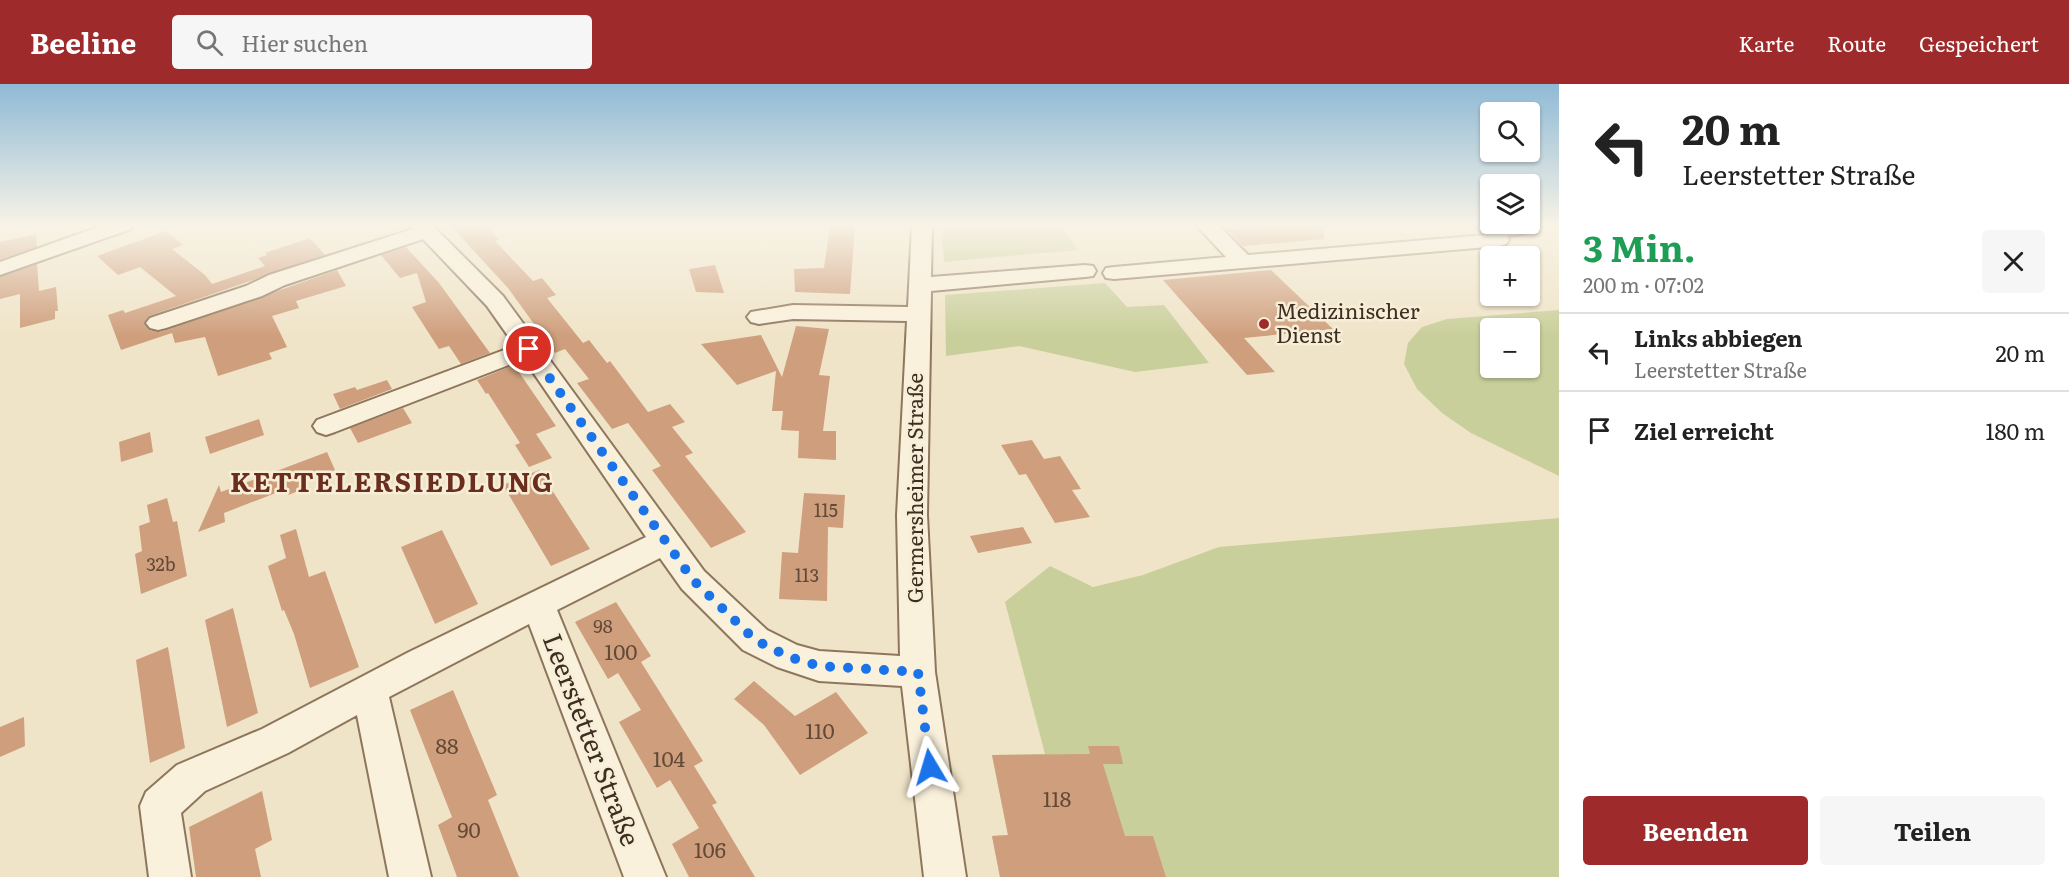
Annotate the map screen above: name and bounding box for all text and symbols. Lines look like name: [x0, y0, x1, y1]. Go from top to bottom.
search box: [172, 15, 592, 69]
text: Beeline: [30, 21, 136, 63]
icon: search: [193, 26, 226, 59]
text: Hier suchen: [241, 26, 368, 59]
text: Karte: [1738, 27, 1794, 58]
text: Route: [1827, 27, 1886, 58]
text: Gespeichert: [1919, 27, 2039, 58]
text: 20 m: [1682, 96, 1781, 158]
map controls: [1480, 102, 1540, 378]
button: search: [1480, 102, 1540, 162]
icon: left: [1583, 108, 1661, 186]
text: Leerstetter Straße: [1682, 153, 1915, 193]
button: layers: [1480, 174, 1540, 234]
text: 3 Min.: [1583, 220, 1696, 273]
button: close: [1982, 230, 2045, 293]
button: +: [1480, 246, 1540, 306]
text: 200 m · 07:02: [1583, 269, 1704, 299]
place label: Medizinischer Dienst: [1276, 294, 1420, 349]
marker: Medizinischer Dienst: [1257, 317, 1271, 331]
button: −: [1480, 318, 1540, 378]
text: Links abbiegen: [1634, 321, 1803, 354]
pin: [503, 323, 554, 374]
icon: arrive: [512, 332, 545, 365]
icon: left: [1583, 336, 1616, 369]
text: 20 m: [1995, 336, 2045, 369]
text: Leerstetter Straße: [1634, 354, 1807, 384]
street label: Germersheimer Straße: [898, 373, 929, 603]
icon: arrive: [1583, 414, 1616, 447]
text: Ziel erreicht: [1634, 414, 1774, 447]
text: 180 m: [1985, 414, 2045, 447]
district label: KETTELERSIEDLUNG: [230, 460, 554, 500]
house number: 115: [814, 496, 838, 523]
house number: 32b: [146, 550, 176, 577]
house number: 113: [795, 561, 819, 588]
house number: 98: [593, 612, 613, 639]
street label: Leerstetter Straße: [535, 627, 652, 851]
house number: 100: [605, 635, 637, 666]
house number: 110: [805, 714, 835, 745]
house number: 88: [435, 729, 459, 760]
position arrow: [898, 735, 962, 799]
house number: 104: [653, 742, 686, 773]
house number: 118: [1043, 782, 1071, 813]
button: Beenden: [1583, 796, 1808, 865]
button: Teilen: [1820, 796, 2045, 865]
house number: 90: [457, 813, 481, 844]
house number: 106: [694, 833, 726, 864]

